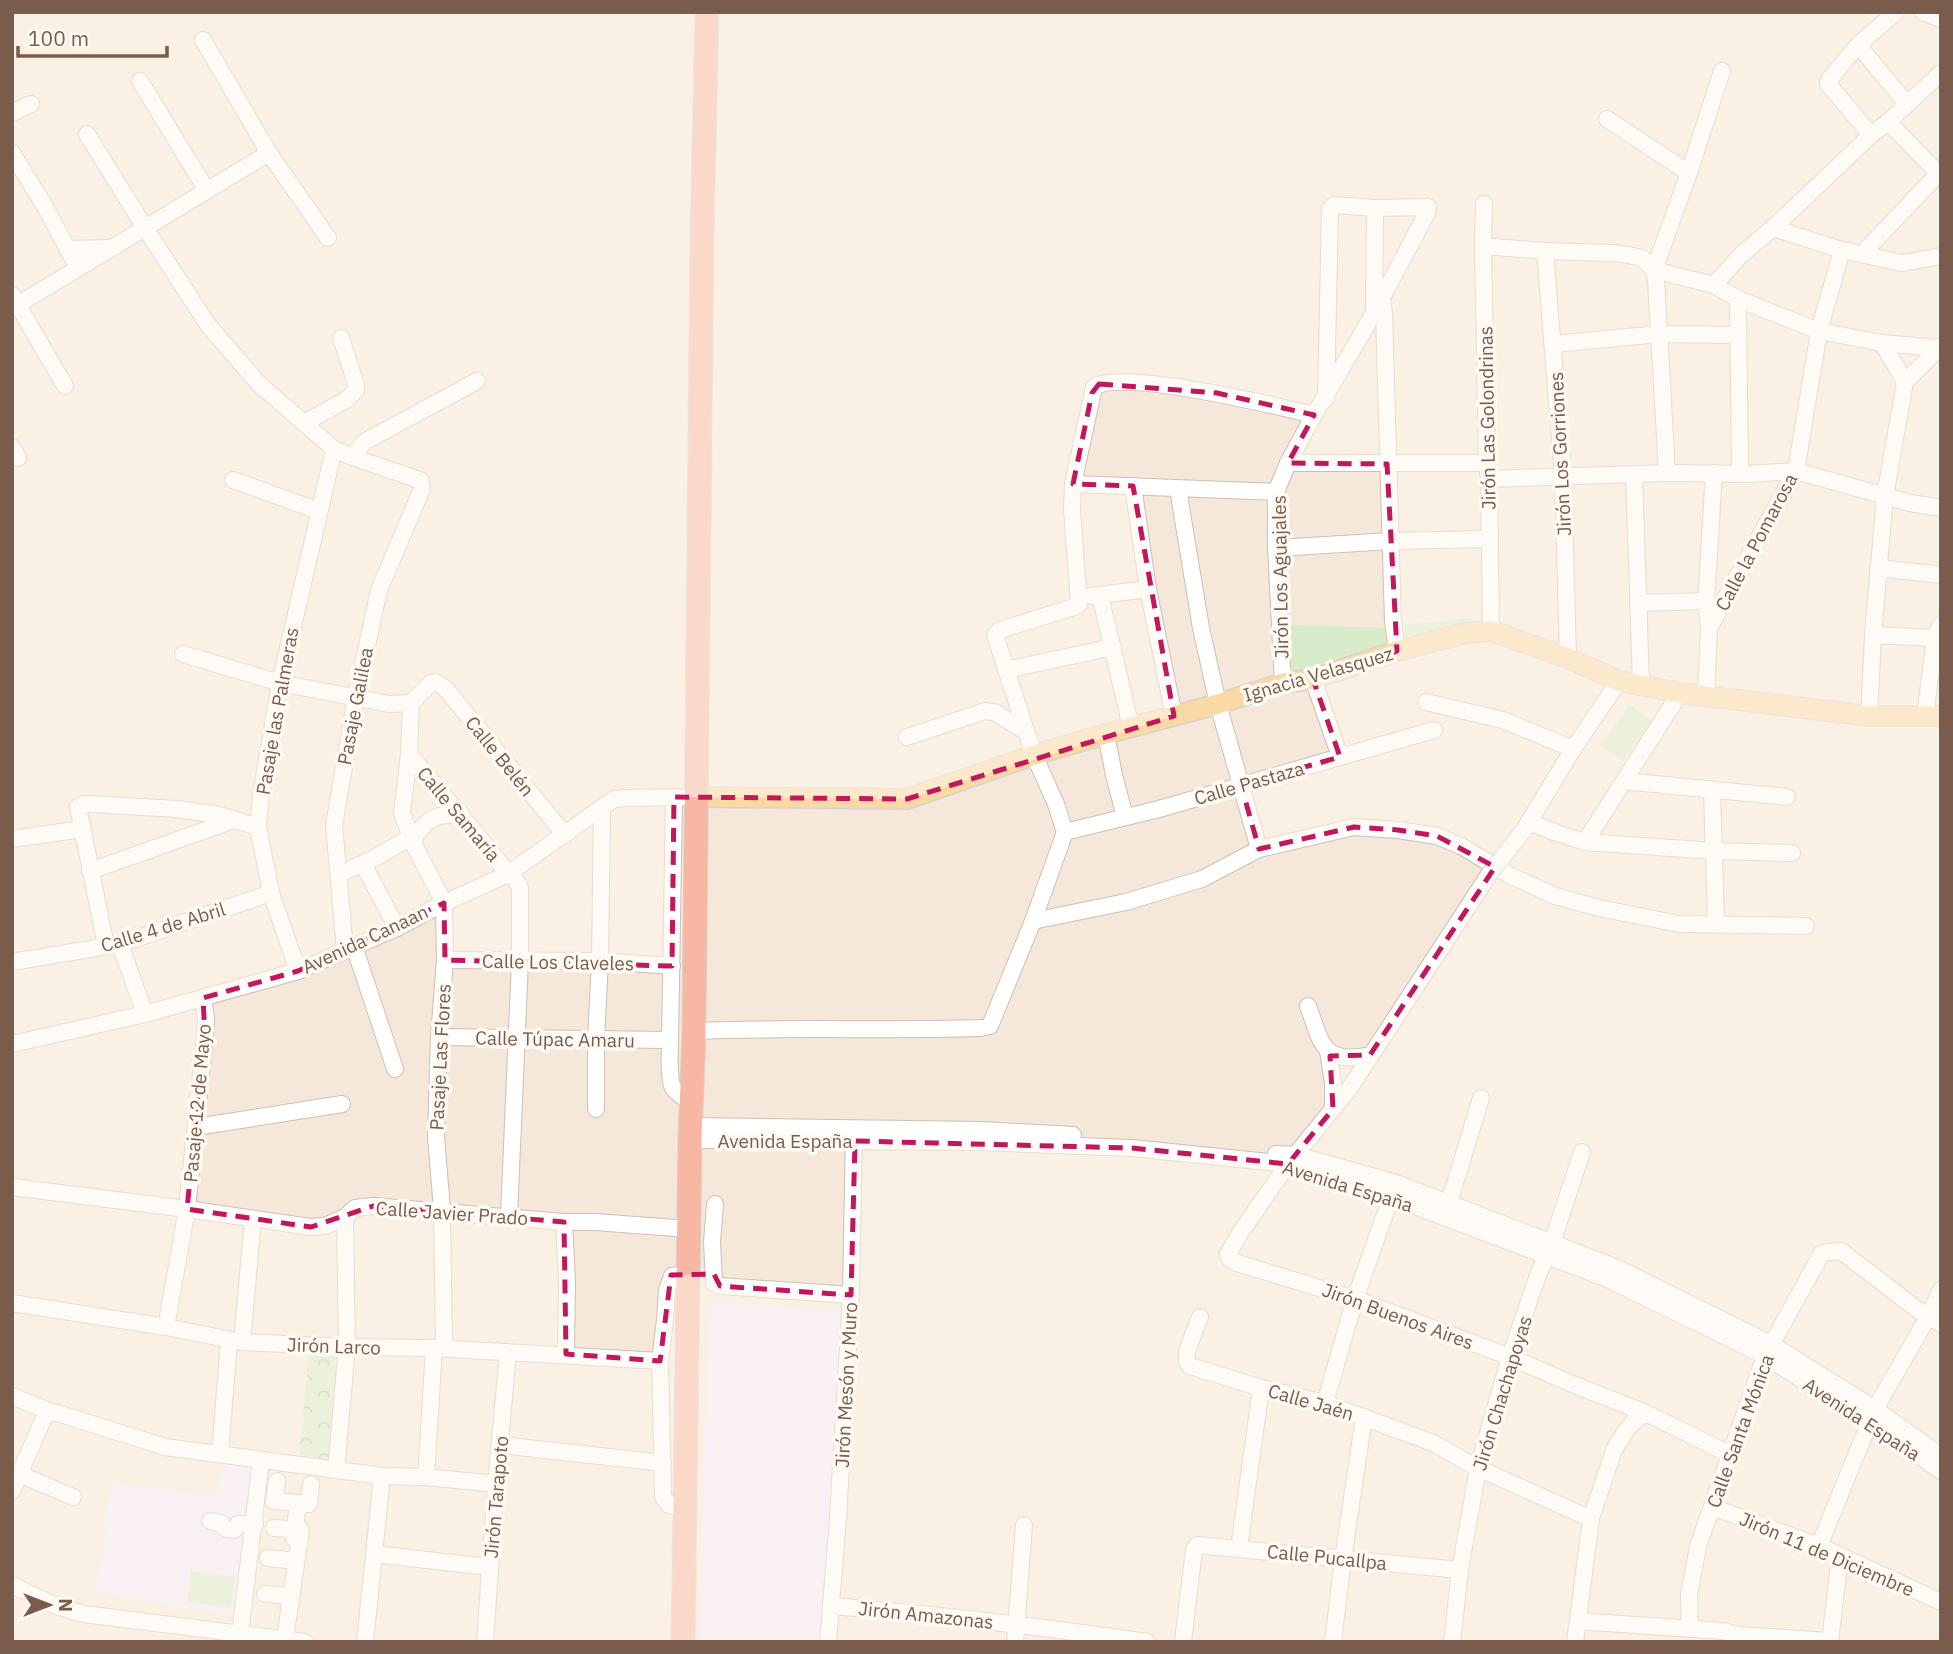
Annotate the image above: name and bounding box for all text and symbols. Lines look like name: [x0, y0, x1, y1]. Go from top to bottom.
scale bar: [18, 14, 166, 58]
text: 100 m: [28, 24, 89, 52]
street label: Jirón Las Golondrinas: [1473, 326, 1501, 510]
street label: Jirón Los Gorriones: [1544, 371, 1576, 537]
street label: Calle la Pomarosa: [1710, 469, 1802, 615]
street label: Jirón Los Aguajales: [1267, 495, 1293, 659]
street label: Pasaje las Palmeras: [250, 625, 304, 797]
street label: Ignacia Velasquez: [1240, 641, 1396, 707]
street label: Pasaje Galilea: [332, 645, 378, 767]
street label: Calle Belén: [460, 711, 540, 801]
street label: Calle Pastaza: [1191, 756, 1307, 810]
street label: Calle Samaría: [412, 762, 506, 866]
street label: Calle 4 de Abril: [98, 897, 228, 957]
street label: Avenida Canaan: [298, 899, 432, 979]
street label: Calle Los Claveles: [482, 949, 634, 975]
street label: Pasaje Las Flores: [424, 983, 456, 1131]
street label: Pasaje 12 de Mayo: [178, 1023, 216, 1183]
street label: Calle Túpac Amaru: [475, 1026, 635, 1052]
street label: Avenida España: [717, 1129, 853, 1153]
street label: Avenida España: [1280, 1155, 1416, 1217]
street label: Calle Javier Prado: [375, 1196, 529, 1230]
street label: Jirón Buenos Aires: [1319, 1277, 1477, 1355]
street label: Jirón Mesón y Muro: [830, 1302, 862, 1468]
street label: Jirón Chachapoyas: [1467, 1313, 1537, 1473]
street label: Jirón Larco: [287, 1332, 381, 1360]
street label: Calle Santa Mónica: [1701, 1351, 1779, 1511]
street label: Avenida España: [1799, 1372, 1925, 1466]
street label: Calle Jaén: [1265, 1378, 1357, 1426]
street label: Jirón Tarapoto: [479, 1435, 513, 1559]
street label: Jirón 11 de Diciembre: [1736, 1506, 1918, 1602]
street label: Calle Pucallpa: [1266, 1539, 1388, 1575]
north arrow: [14, 1570, 84, 1640]
street label: Jirón Amazonas: [857, 1596, 995, 1634]
text: N: [54, 1598, 78, 1612]

